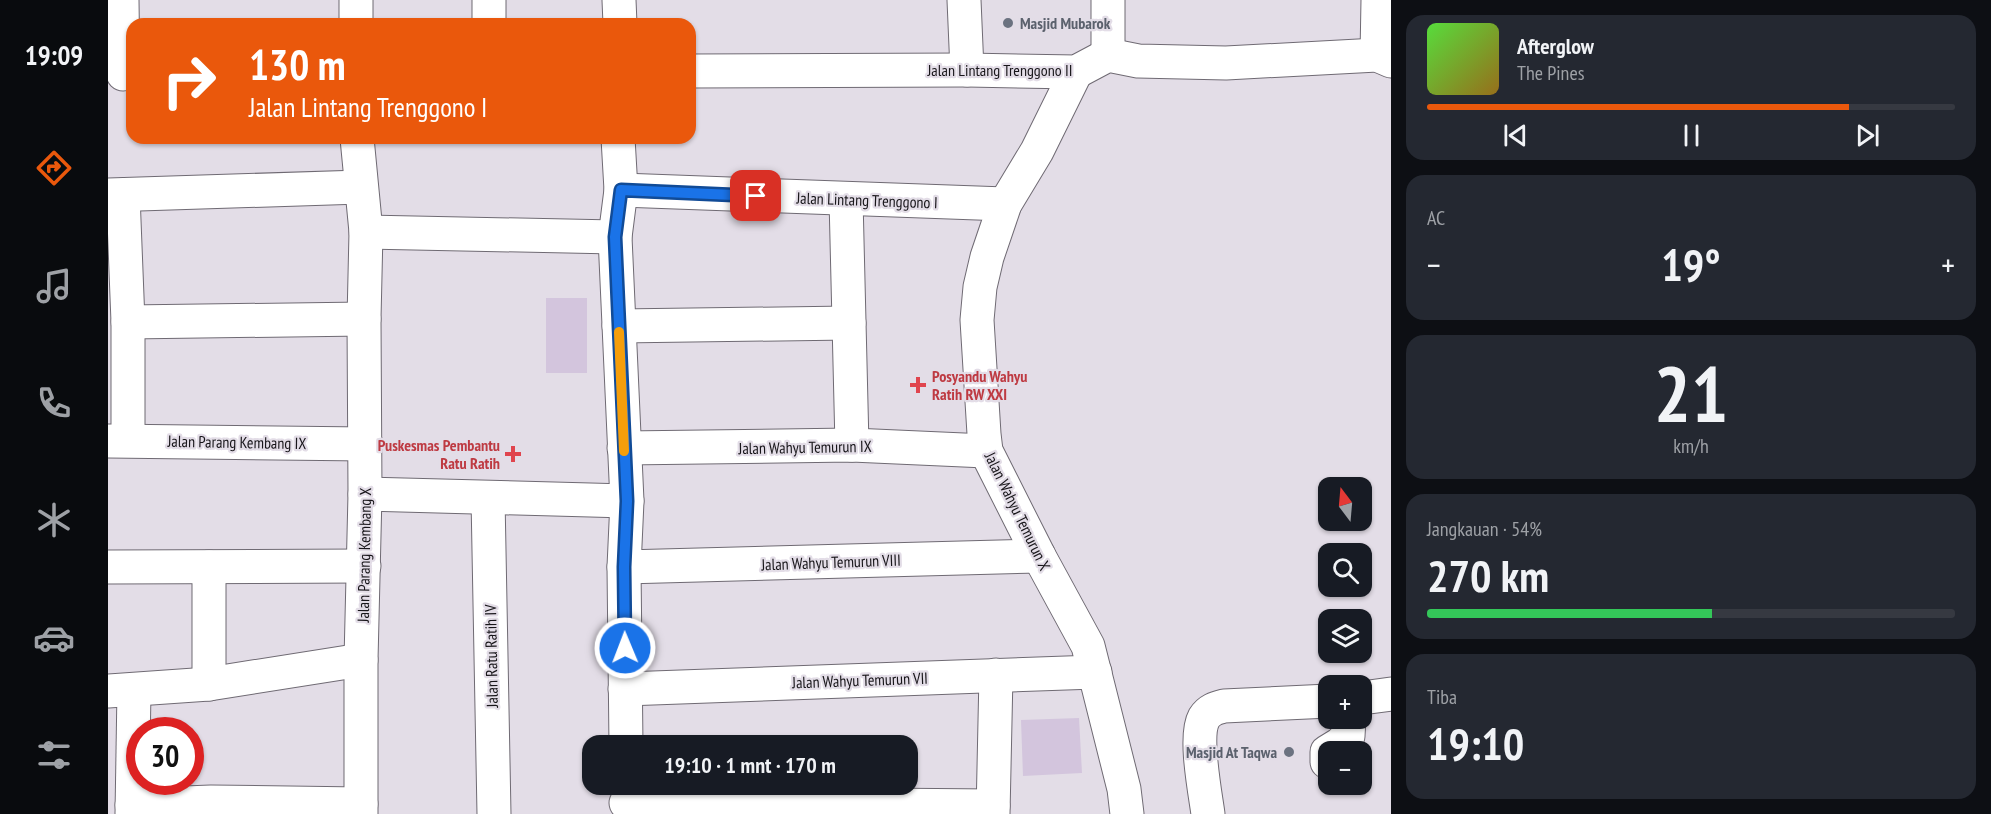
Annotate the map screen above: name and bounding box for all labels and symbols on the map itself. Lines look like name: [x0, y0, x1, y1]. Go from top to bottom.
place label: Masjid Mubarok: [1020, 13, 1111, 33]
marker: Masjid Mubarok: [1001, 16, 1015, 30]
street label: Jalan Lintang Trenggono II: [927, 60, 1072, 80]
pin: [730, 170, 781, 221]
street label: Jalan Lintang Trenggono I: [795, 188, 938, 212]
place label: Posyandu Wahyu Ratih RW XXI: [932, 366, 1027, 404]
marker: Posyandu Wahyu Ratih RW XXI: [909, 376, 927, 394]
street label: Jalan Parang Kembang IX: [166, 431, 307, 453]
place label: Puskesmas Pembantu Ratu Ratih: [378, 435, 500, 473]
street label: Jalan Wahyu Temurun IX: [737, 436, 872, 458]
marker: Puskesmas Pembantu Ratu Ratih: [504, 445, 522, 463]
street label: Jalan Wahyu Temurun X: [980, 448, 1055, 573]
north arrow: [1318, 477, 1372, 531]
street label: Jalan Parang Kembang X: [353, 487, 375, 624]
street label: Jalan Wahyu Temurun VIII: [760, 550, 901, 574]
street label: Jalan Ratu Ratih IV: [480, 604, 502, 709]
position arrow: [593, 616, 657, 680]
street label: Jalan Wahyu Temurun VII: [791, 668, 928, 692]
speed limit sign: 30: [126, 717, 204, 795]
place label: Masjid At Taqwa: [1186, 742, 1277, 762]
marker: Masjid At Taqwa: [1282, 745, 1296, 759]

